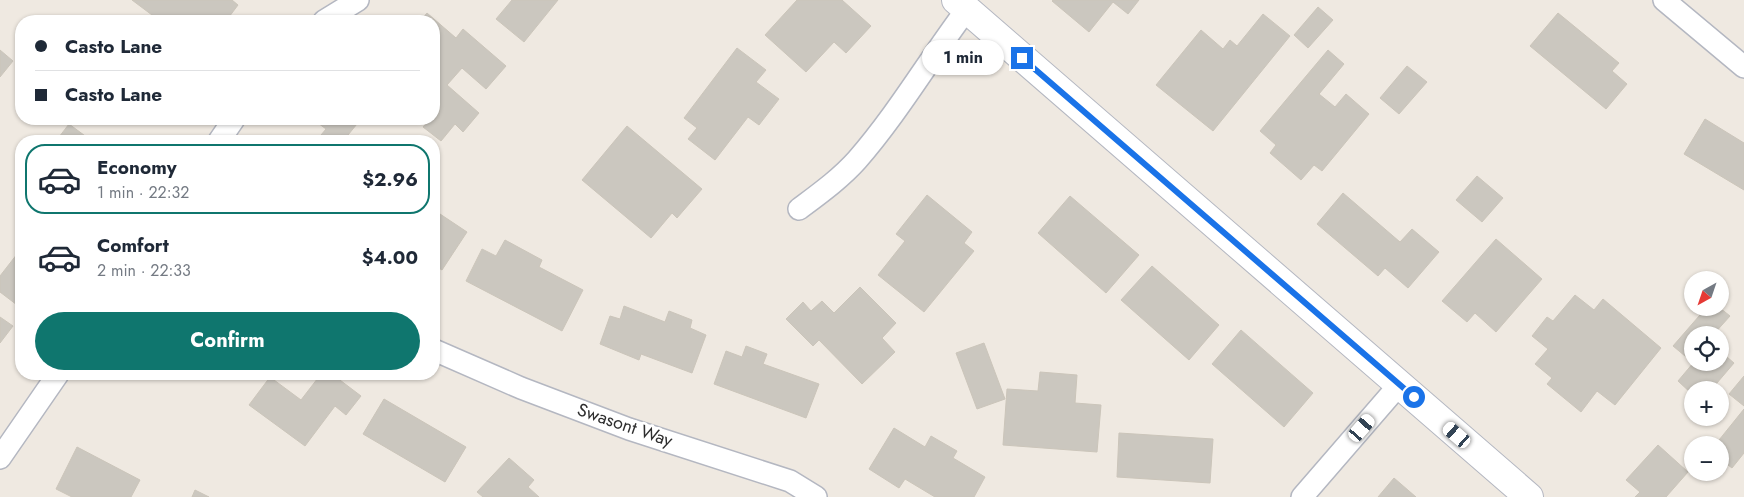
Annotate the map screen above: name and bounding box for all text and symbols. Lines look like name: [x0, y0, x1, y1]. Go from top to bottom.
text: Casto Lane: [65, 33, 162, 60]
callout: 1 min: [922, 40, 1004, 76]
text: 1 min: [943, 46, 983, 69]
route end: [1011, 47, 1033, 69]
text: Casto Lane: [65, 81, 162, 108]
text: Economy: [97, 154, 177, 181]
icon: car: [37, 157, 82, 202]
text: $2.96: [362, 166, 418, 193]
text: 1 min · 22:32: [97, 181, 189, 204]
text: Comfort: [97, 232, 169, 259]
icon: car: [37, 235, 82, 280]
text: $4.00: [362, 244, 418, 271]
text: 2 min · 22:33: [97, 259, 191, 282]
north arrow: [1684, 271, 1729, 316]
map controls: [1684, 271, 1729, 481]
button: Confirm: [35, 312, 420, 370]
button: locate: [1684, 326, 1729, 371]
button: +: [1684, 381, 1729, 426]
route start: [1403, 386, 1425, 408]
street label: Swasont Way: [574, 397, 676, 454]
car: [1346, 412, 1377, 444]
car: [1440, 419, 1473, 451]
button: −: [1684, 436, 1729, 481]

